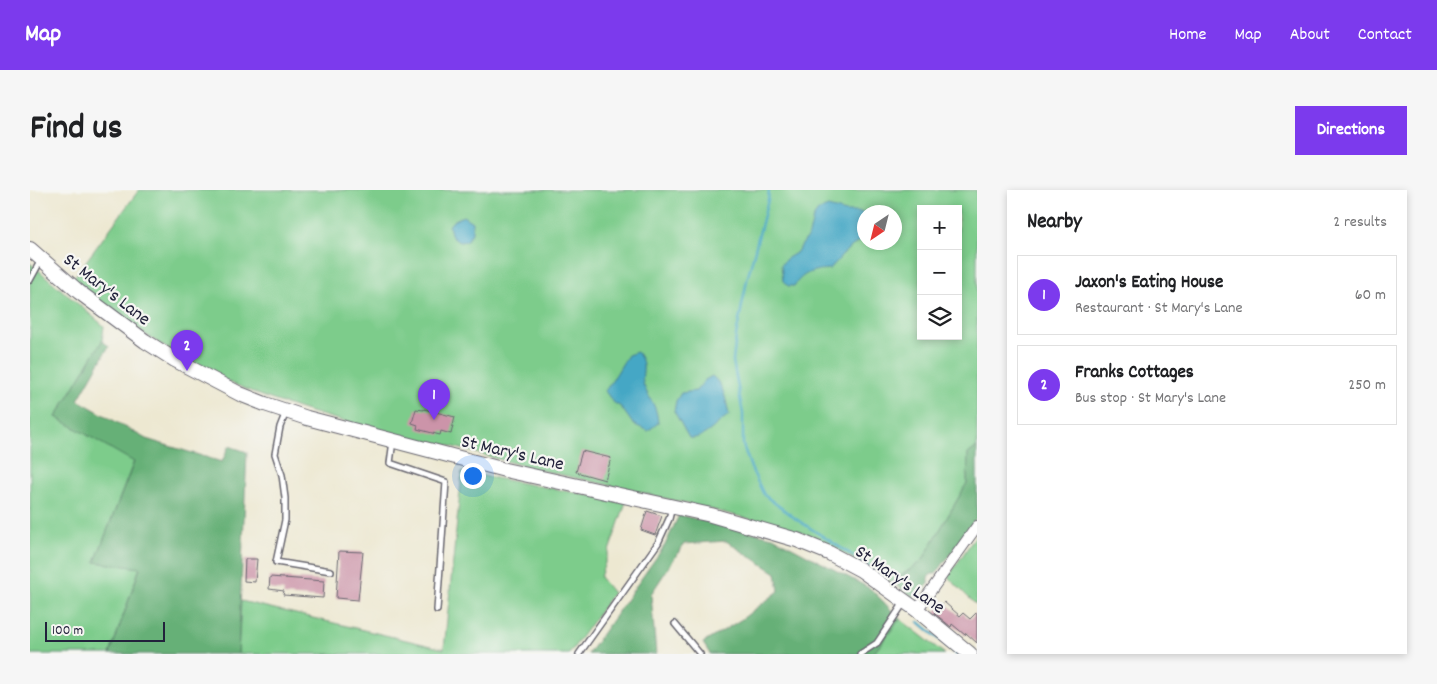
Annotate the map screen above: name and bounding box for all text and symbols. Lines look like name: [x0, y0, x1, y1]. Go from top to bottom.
text: Map: [25, 18, 61, 52]
text: Home: [1169, 23, 1206, 48]
text: Map: [1234, 23, 1262, 48]
text: About: [1290, 23, 1330, 48]
text: Contact: [1358, 23, 1412, 48]
text: Find us: [30, 105, 122, 155]
button: Directions: [1295, 106, 1407, 155]
north arrow: [857, 205, 902, 250]
map controls: [917, 205, 962, 340]
button: +: [917, 205, 962, 250]
text: Nearby: [1027, 208, 1082, 238]
text: 2 results: [1333, 211, 1387, 234]
street label: St Mary's Lane: [56, 248, 155, 334]
button: −: [917, 250, 962, 295]
text: Jaxon's Eating House: [1075, 270, 1223, 297]
text: 1: [1042, 284, 1046, 307]
text: 60 m: [1355, 284, 1386, 307]
button: layers: [917, 295, 962, 340]
text: Restaurant · St Mary's Lane: [1075, 297, 1243, 320]
pin: 2: [171, 330, 203, 371]
text: Franks Cottages: [1075, 360, 1194, 387]
text: 2: [1041, 374, 1048, 397]
text: 250 m: [1348, 374, 1386, 397]
pin: 1: [418, 379, 450, 420]
text: Bus stop · St Mary's Lane: [1075, 387, 1226, 410]
street label: St Mary's Lane: [458, 430, 566, 479]
your location: [460, 463, 486, 489]
street label: St Mary's Lane: [848, 540, 950, 622]
scale bar: [45, 619, 165, 642]
text: 100 m: [52, 621, 83, 641]

